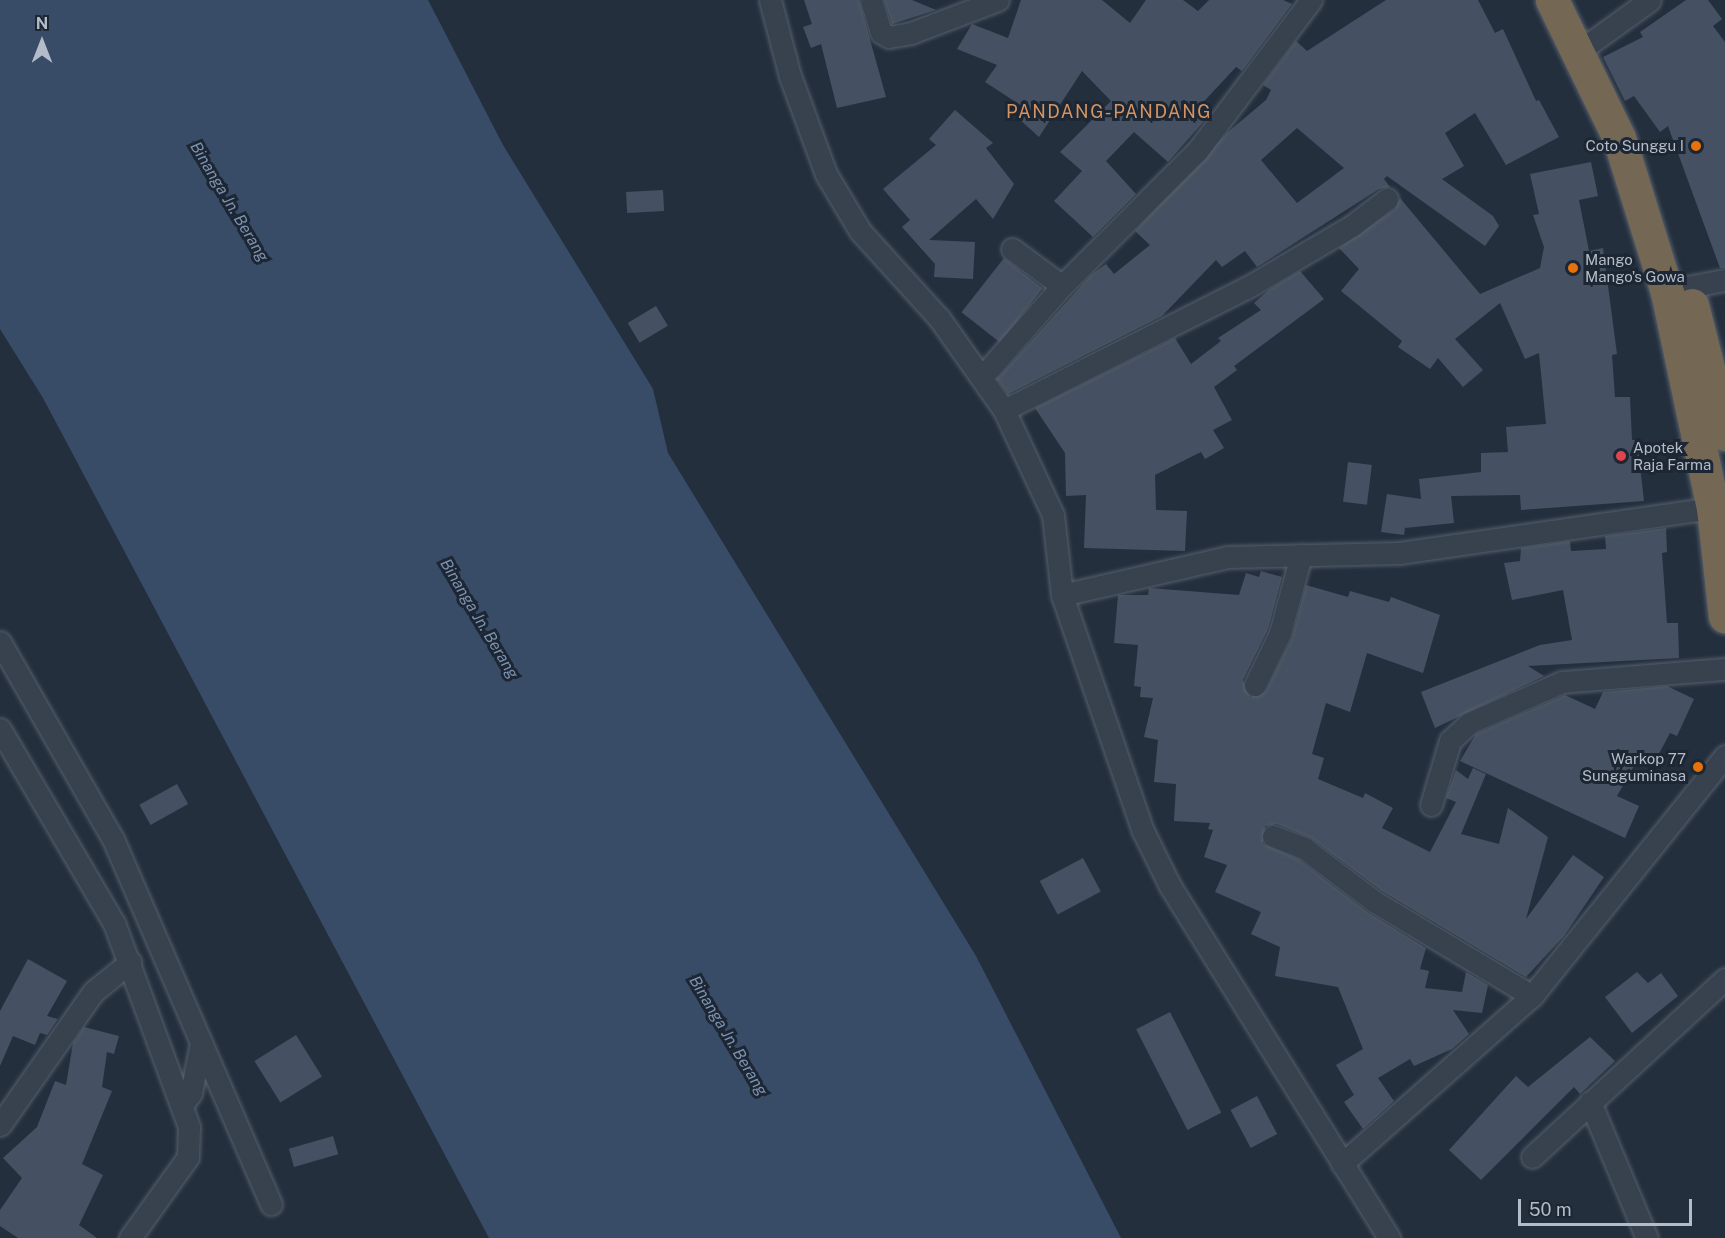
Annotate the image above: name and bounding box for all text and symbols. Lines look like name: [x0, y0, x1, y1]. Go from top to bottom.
north arrow: [12, 12, 72, 72]
text: N: [36, 14, 48, 33]
district label: PANDANG-PANDANG: [1006, 101, 1212, 123]
place label: Coto Sunggu I: [1585, 137, 1684, 155]
water label: Binanga Jn. Berang: [186, 139, 272, 265]
marker: Coto Sunggu I: [1689, 139, 1703, 153]
place label: Mango Mango's Gowa: [1585, 250, 1685, 285]
marker: Mango Mango's Gowa: [1566, 261, 1580, 275]
place label: Apotek Raja Farma: [1633, 438, 1711, 473]
marker: Apotek Raja Farma: [1614, 449, 1628, 463]
water label: Binanga Jn. Berang: [436, 556, 522, 682]
place label: Warkop 77 Sungguminasa: [1582, 749, 1686, 784]
marker: Warkop 77 Sungguminasa: [1691, 760, 1705, 774]
water label: Binanga Jn. Berang: [685, 973, 771, 1099]
scale bar: [1521, 1187, 1695, 1225]
text: 50 m: [1529, 1199, 1572, 1220]

